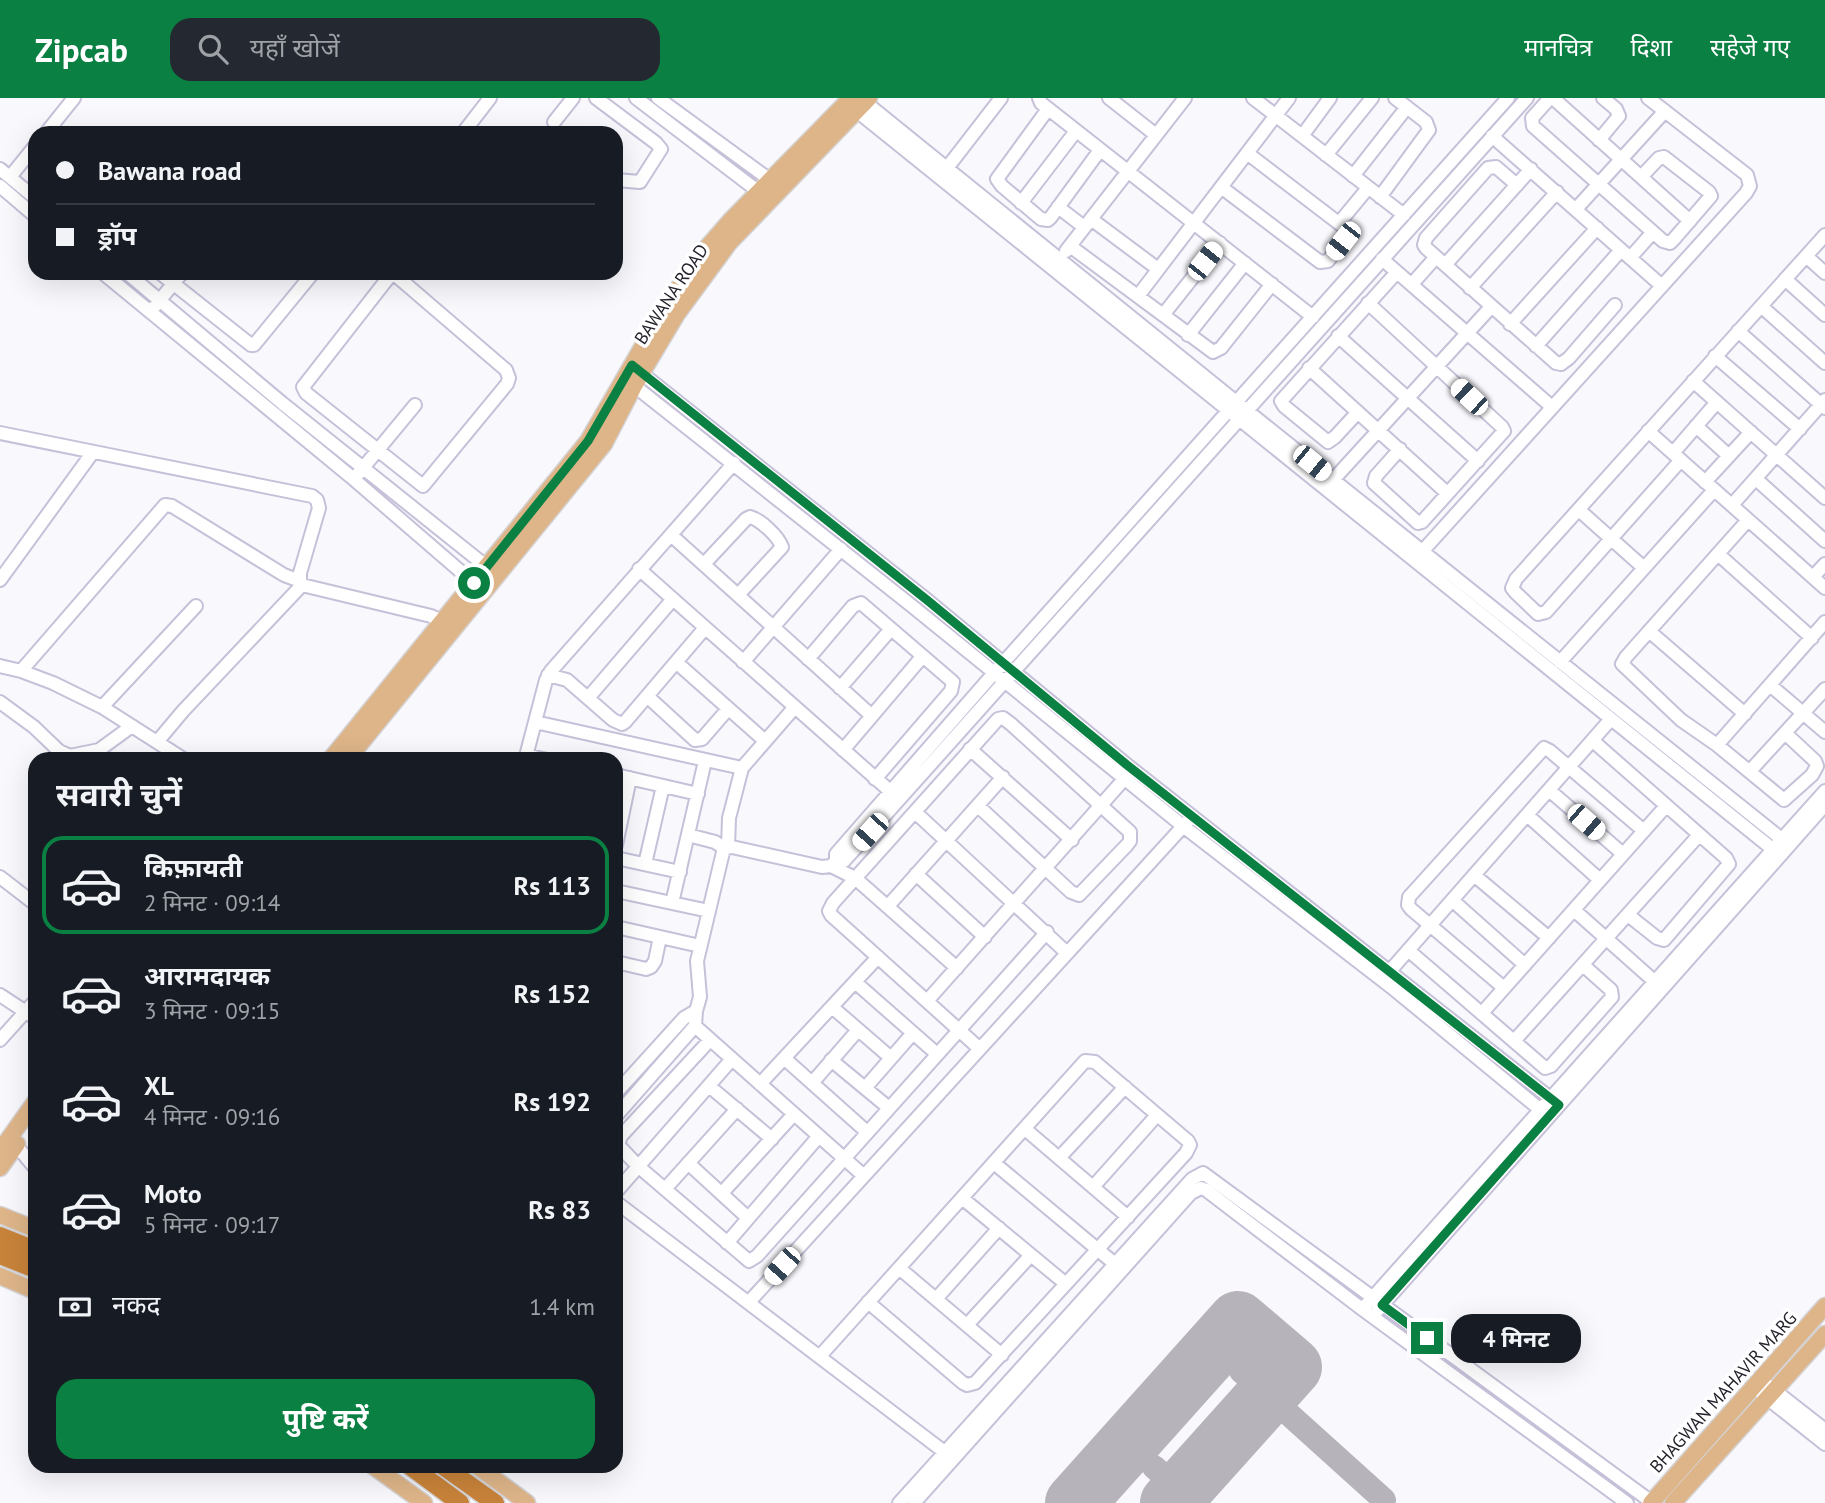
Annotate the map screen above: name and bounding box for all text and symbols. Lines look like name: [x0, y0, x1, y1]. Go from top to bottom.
search box: [170, 18, 660, 81]
text: Zipcab: [35, 28, 128, 71]
icon: search: [194, 30, 232, 68]
text: यहाँ खोजें: [250, 31, 340, 64]
text: मानचित्र: [1524, 32, 1593, 63]
text: दिशा: [1631, 32, 1672, 63]
text: सहेजे गए: [1710, 32, 1790, 63]
text: Bawana road: [98, 154, 242, 187]
car: [1322, 218, 1365, 264]
text: ड्रॉप: [98, 219, 136, 252]
car: [1184, 238, 1227, 284]
street label: BAWANA ROAD: [629, 239, 713, 349]
car: [1447, 375, 1492, 419]
car: [1290, 442, 1335, 484]
route start: [458, 567, 490, 599]
text: सवारी चुनें: [56, 773, 182, 815]
car: [1564, 800, 1609, 844]
car: [849, 809, 892, 855]
text: किफ़ायती: [144, 851, 243, 884]
icon: car: [60, 854, 123, 917]
text: Rs 113: [514, 869, 591, 902]
text: 2 मिनट · 09:14: [144, 888, 280, 917]
text: आरामदायक: [144, 959, 270, 992]
icon: car: [60, 962, 123, 1025]
text: Rs 152: [514, 977, 591, 1010]
text: 3 मिनट · 09:15: [144, 996, 280, 1025]
text: XL: [144, 1069, 174, 1102]
icon: car: [60, 1070, 123, 1133]
text: Rs 192: [514, 1085, 591, 1118]
text: 4 मिनट · 09:16: [144, 1102, 280, 1131]
text: Moto: [144, 1177, 202, 1210]
icon: car: [60, 1178, 123, 1241]
text: Rs 83: [528, 1193, 591, 1226]
text: 5 मिनट · 09:17: [144, 1210, 280, 1239]
car: [761, 1243, 804, 1289]
icon: cash: [56, 1288, 94, 1326]
text: नकद: [112, 1288, 160, 1321]
text: 1.4 km: [529, 1292, 595, 1321]
street label: BHAGWAN MAHAVIR MARG: [1645, 1307, 1801, 1477]
callout: 4 मिनट: [1452, 1314, 1581, 1362]
route end: [1411, 1322, 1443, 1354]
text: 4 मिनट: [1482, 1324, 1550, 1353]
button: पुष्टि करें: [56, 1379, 595, 1459]

